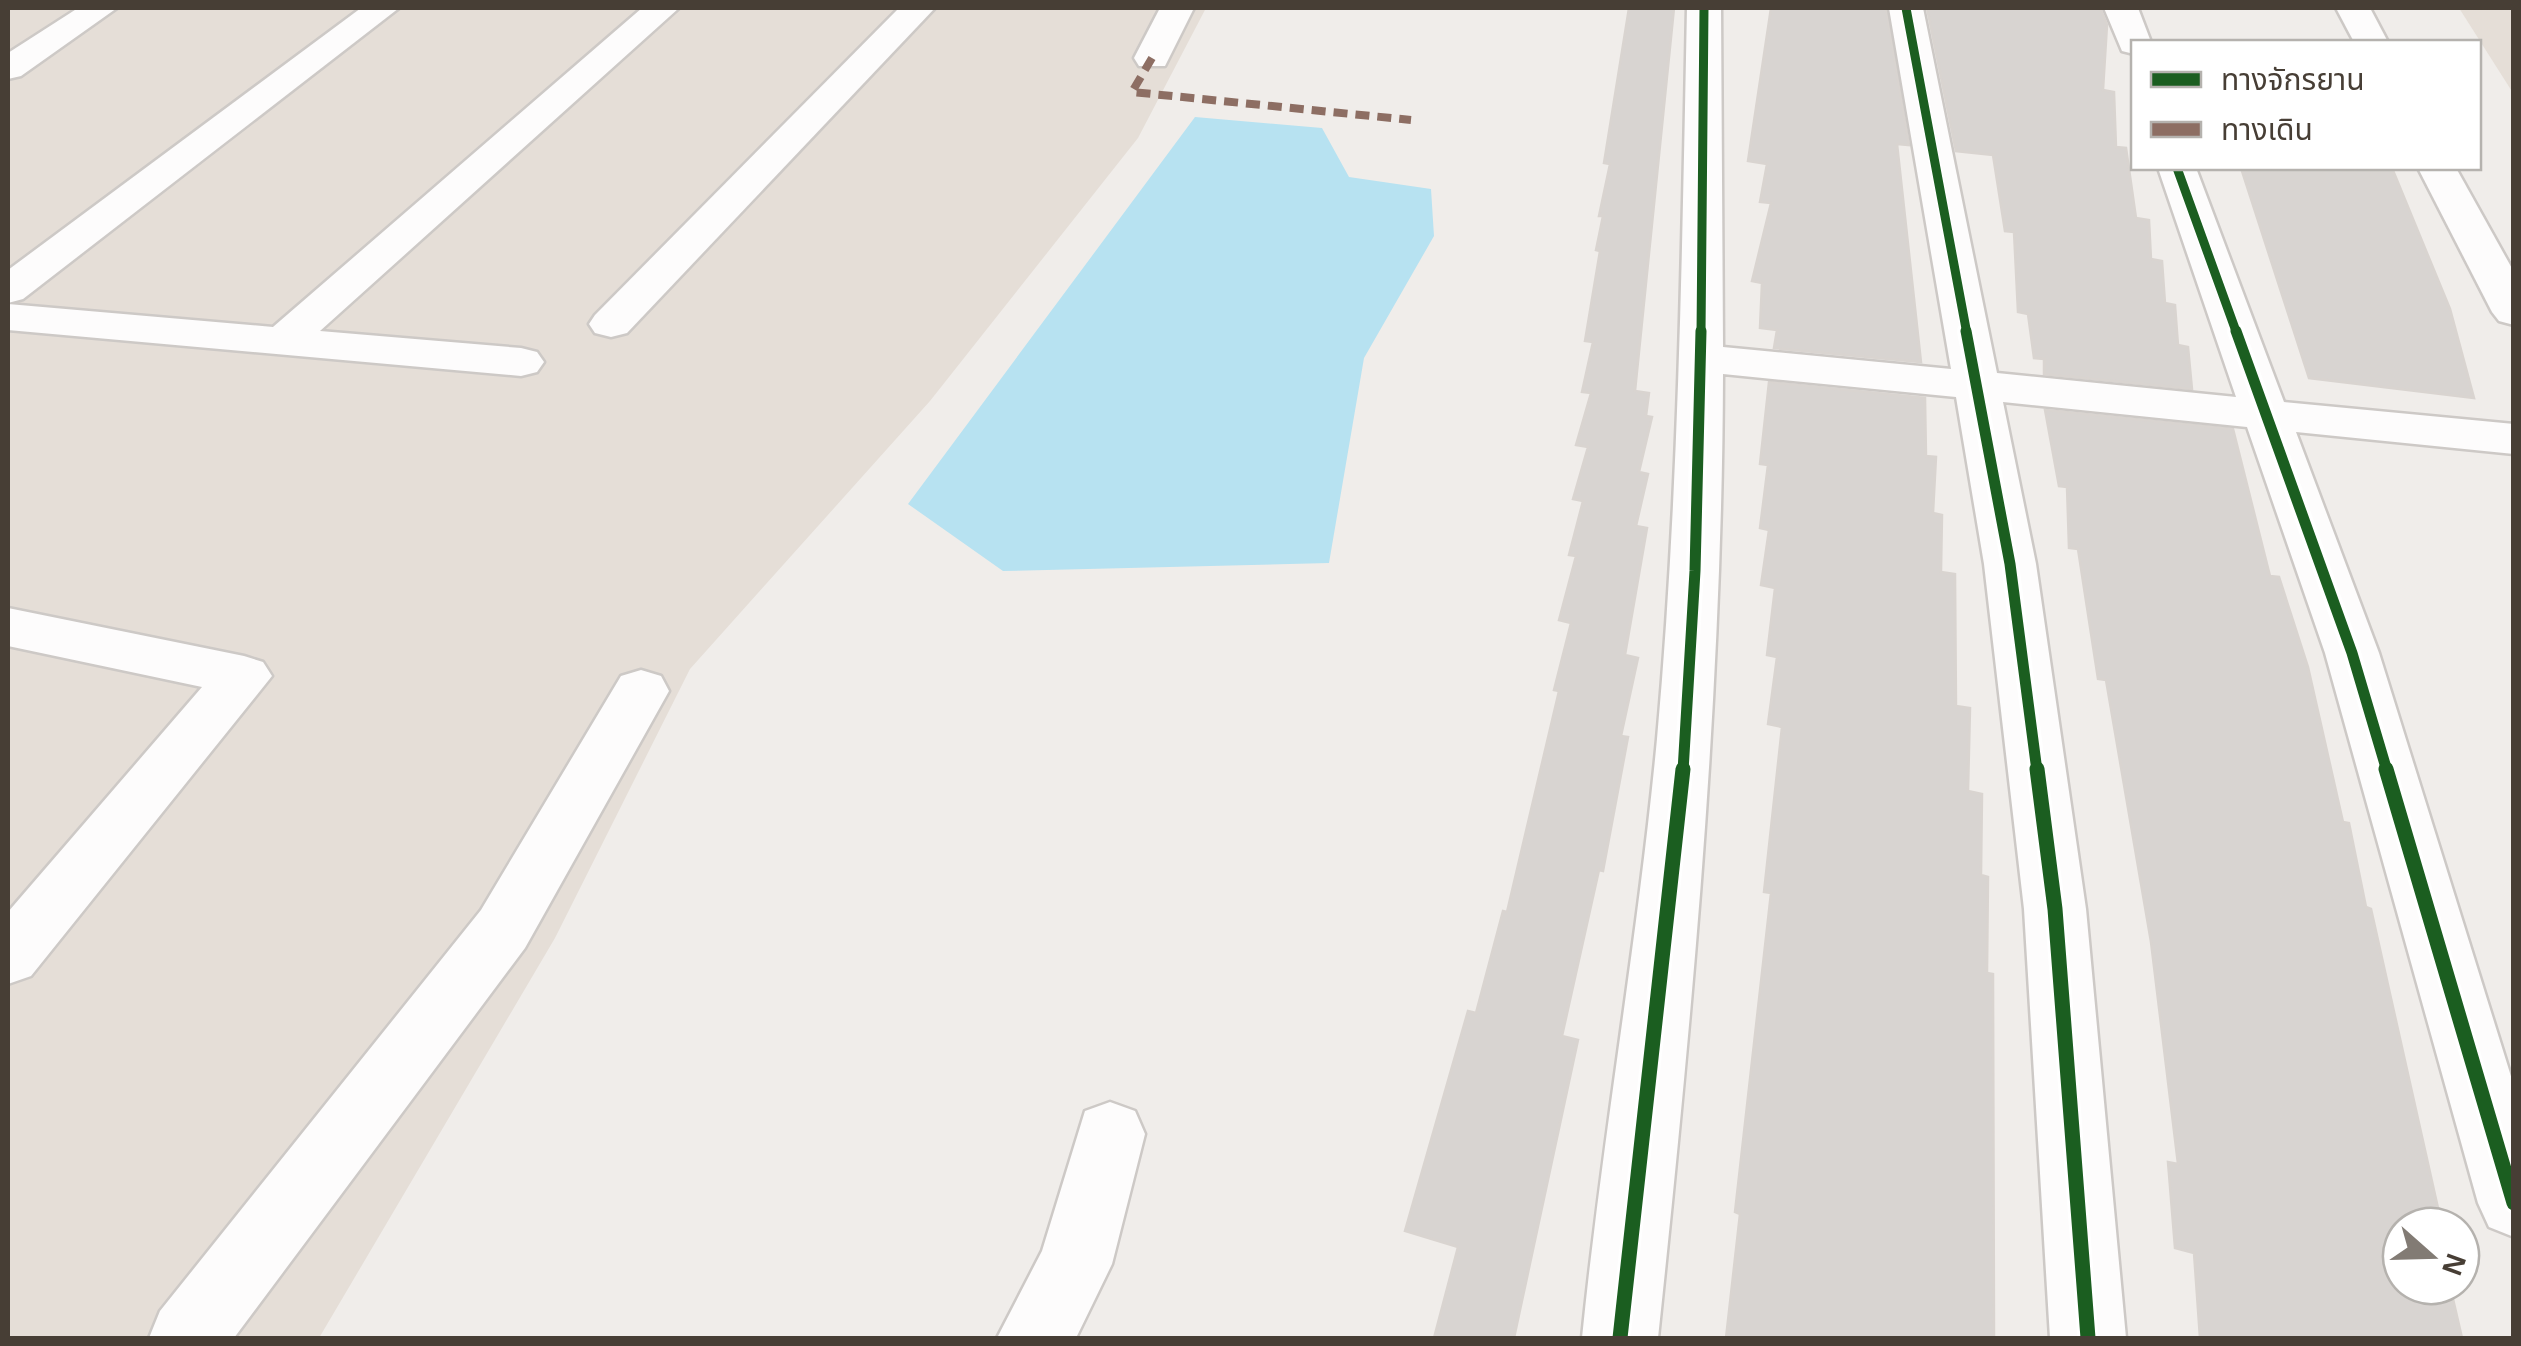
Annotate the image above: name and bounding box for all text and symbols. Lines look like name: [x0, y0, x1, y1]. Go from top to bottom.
legend: [2131, 40, 2481, 170]
text: ทางจักรยาน: [2221, 63, 2365, 96]
text: ทางเดิน: [2221, 113, 2313, 146]
north arrow: [2381, 1206, 2481, 1306]
text: N: [2436, 1250, 2472, 1279]

